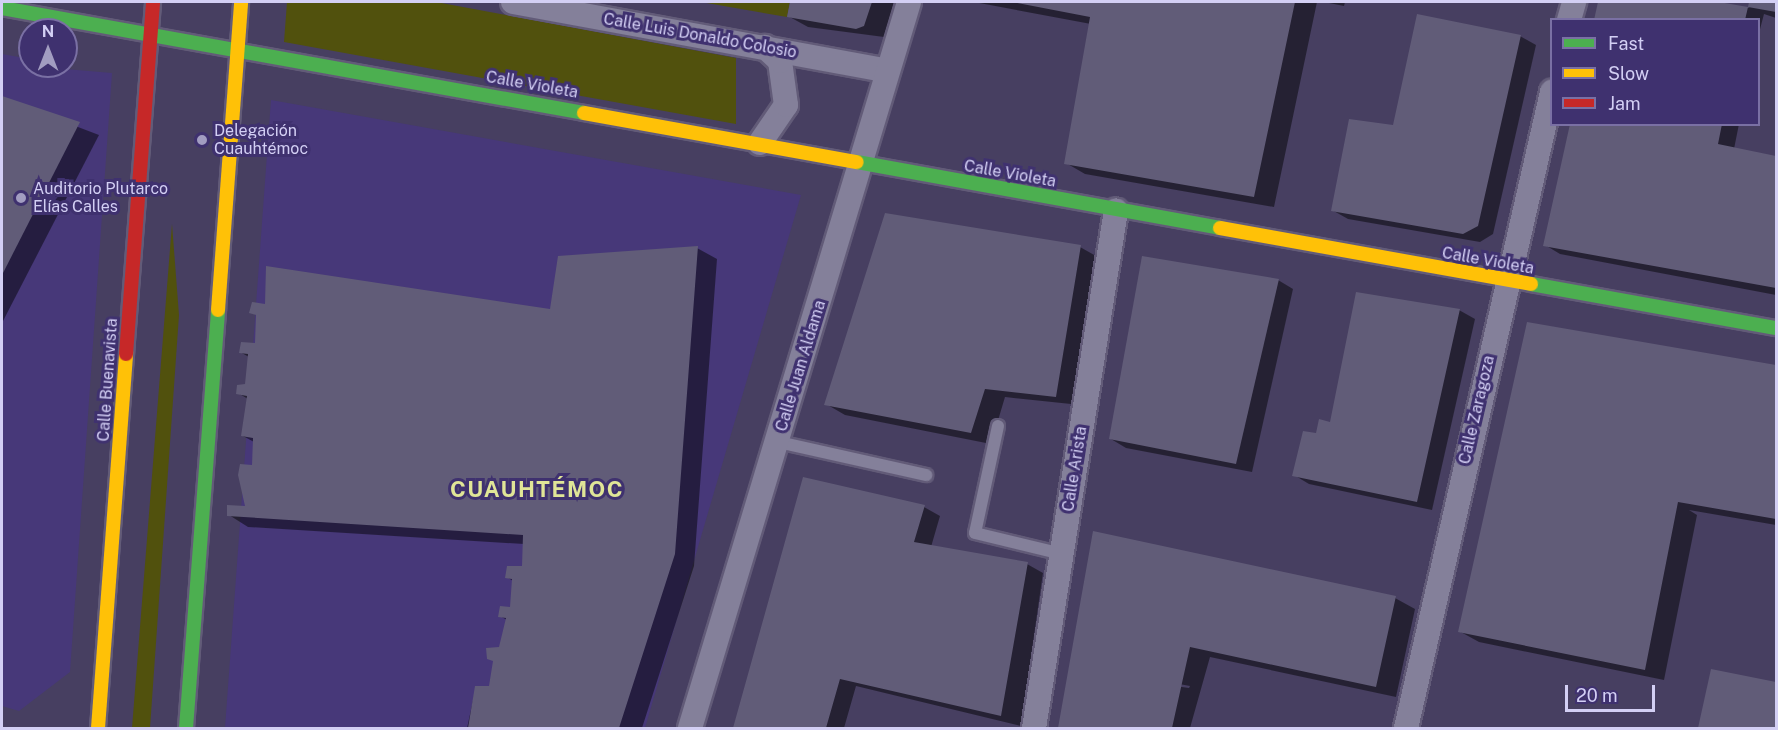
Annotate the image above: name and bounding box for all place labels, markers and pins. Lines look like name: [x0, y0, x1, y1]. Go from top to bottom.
place label: Delegación Cuauhtémoc: [214, 121, 308, 159]
marker: Delegación Cuauhtémoc: [195, 133, 209, 147]
place label: Auditorio Plutarco Elías Calles: [33, 179, 168, 217]
marker: Auditorio Plutarco Elías Calles: [14, 191, 28, 205]

